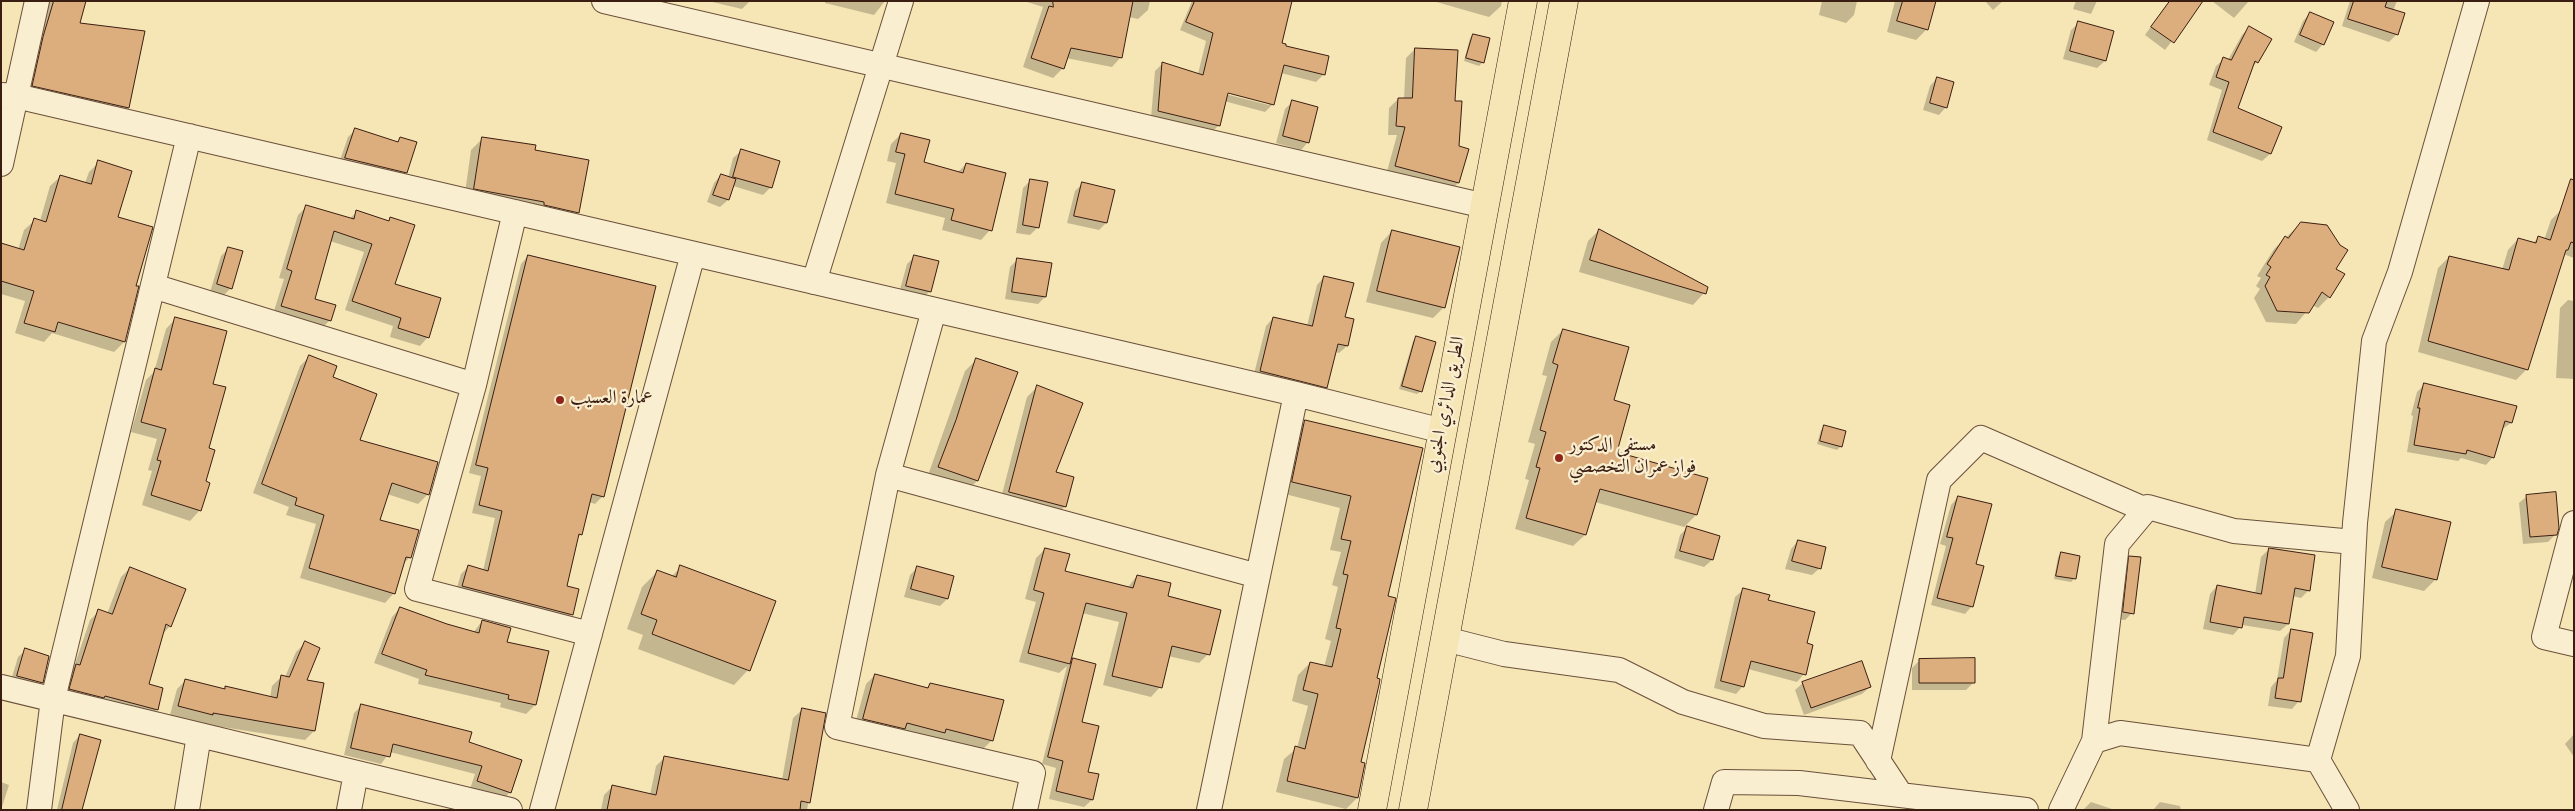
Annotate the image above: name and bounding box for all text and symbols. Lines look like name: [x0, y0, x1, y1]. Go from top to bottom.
street label: الطريق الدائري الجنوبي: [1423, 335, 1471, 475]
place label: عمارة العسيب: [570, 389, 653, 411]
marker: عمارة العسيب: [554, 394, 566, 406]
place label: مستفى الدكتور فواز عمران التخصصي: [1569, 436, 1696, 480]
marker: مستفى الدكتور فواز عمران التخصصي: [1553, 452, 1565, 464]

